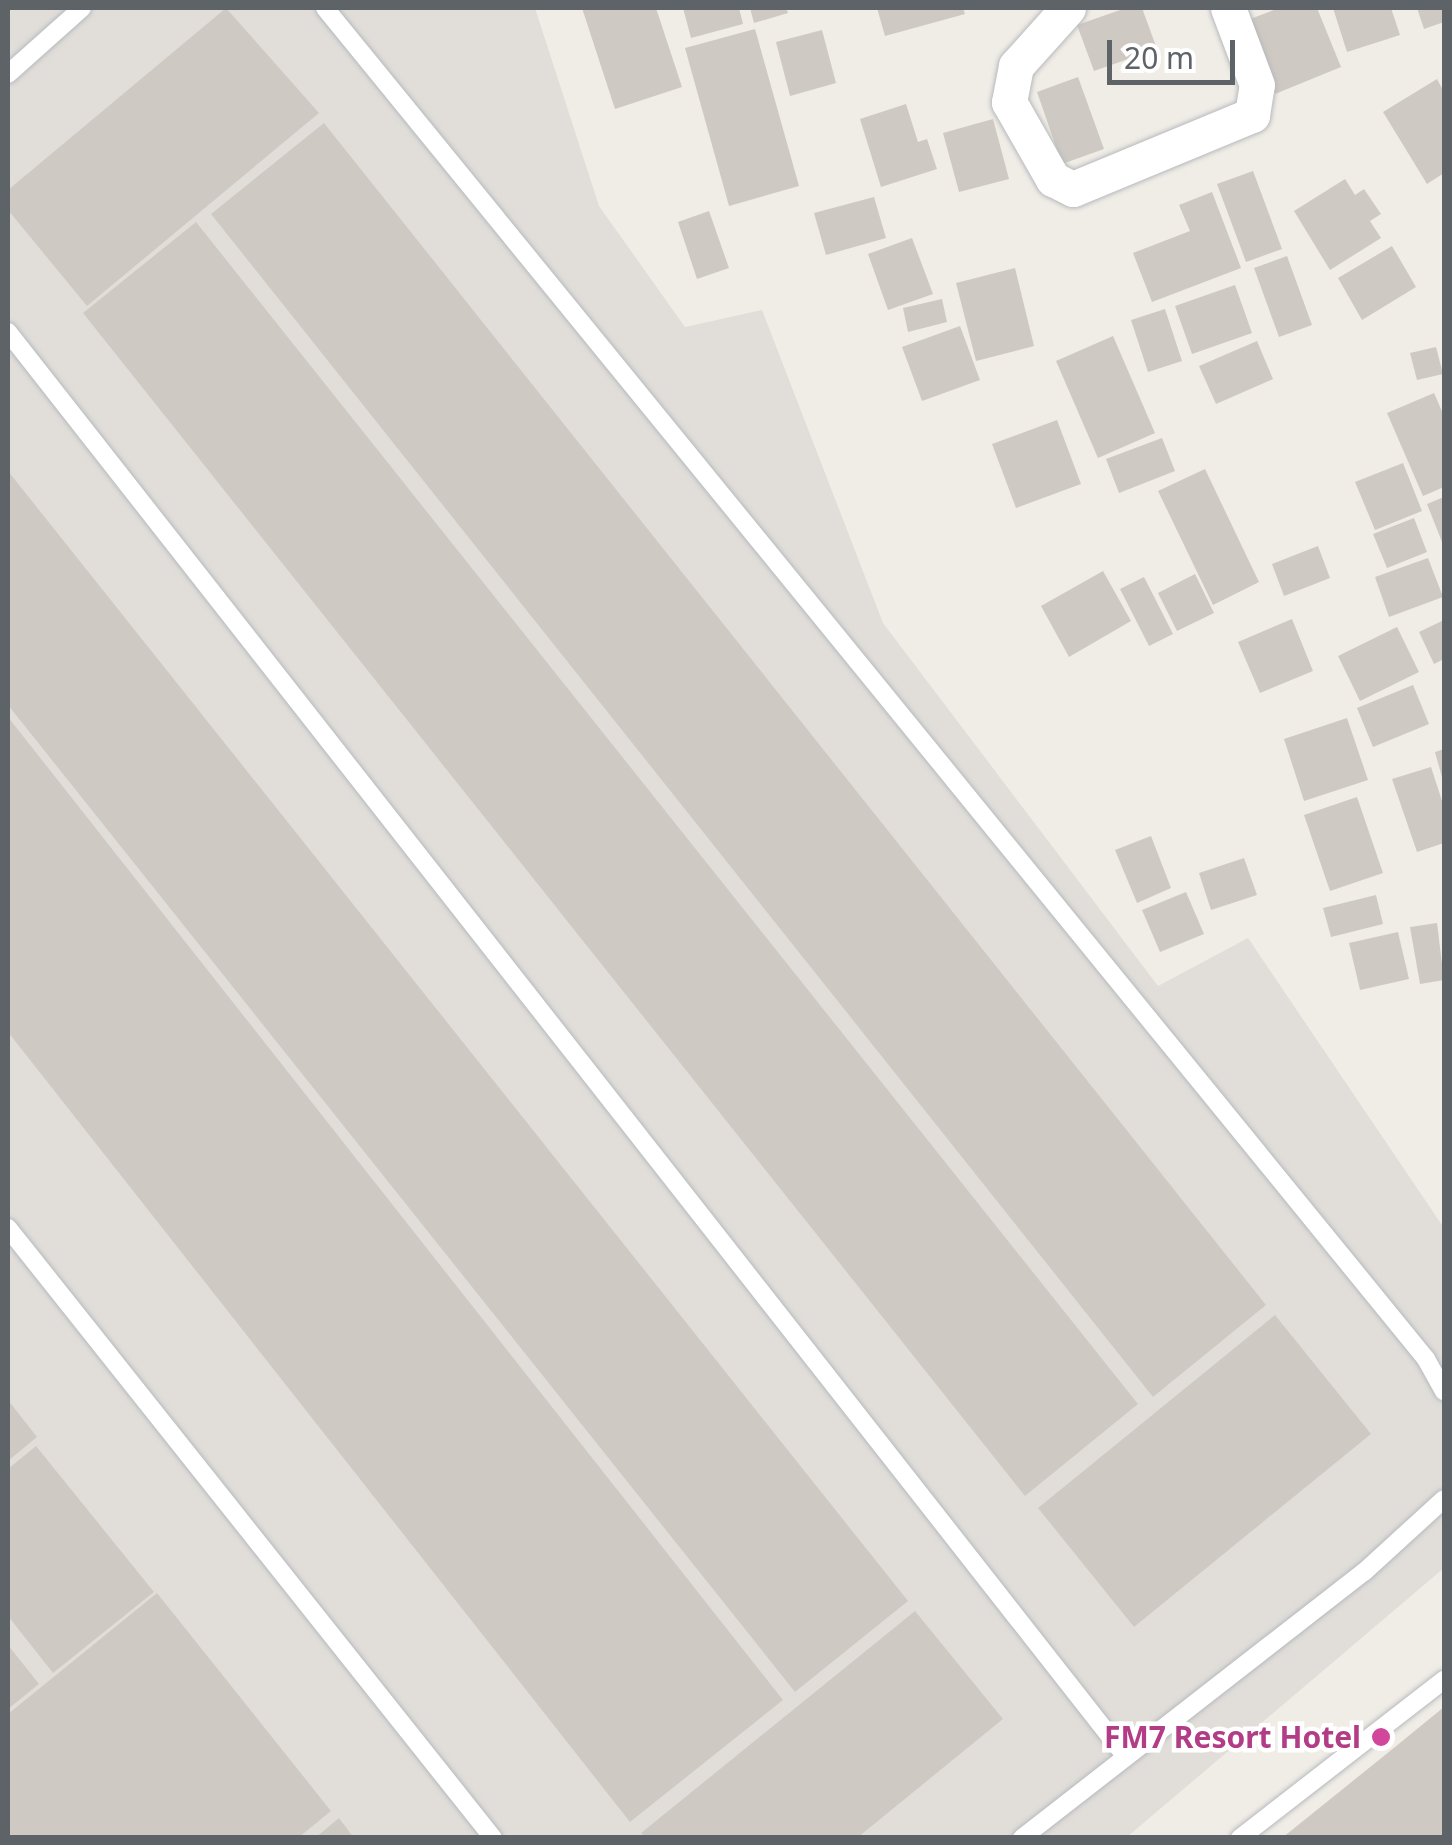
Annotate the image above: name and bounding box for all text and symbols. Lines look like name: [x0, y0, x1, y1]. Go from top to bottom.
scale bar: [1112, 20, 1240, 82]
text: 20 m: [1124, 37, 1194, 78]
place label: FM7 Resort Hotel: [1104, 1719, 1361, 1755]
marker: FM7 Resort Hotel: [1370, 1726, 1392, 1748]

